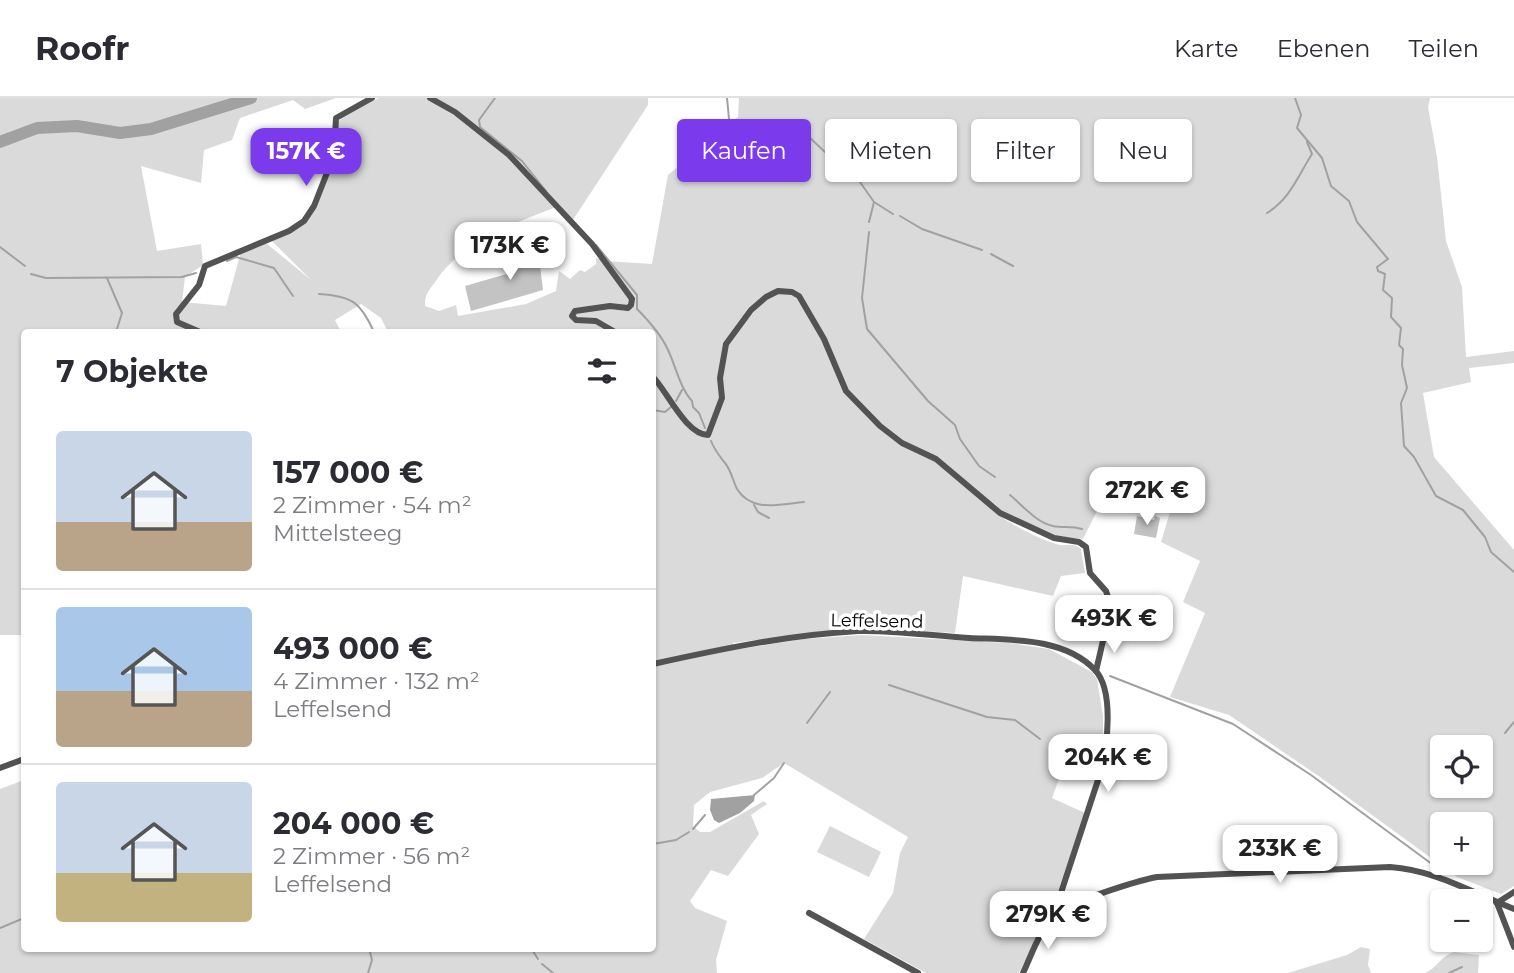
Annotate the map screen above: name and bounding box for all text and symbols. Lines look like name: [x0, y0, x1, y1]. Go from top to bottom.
text: Roofr: [35, 28, 129, 68]
text: Karte: [1174, 34, 1239, 63]
text: Ebenen: [1277, 34, 1370, 63]
text: Teilen: [1408, 34, 1479, 63]
chip: Kaufen: [677, 119, 811, 182]
chip: Mieten: [825, 119, 957, 182]
chip: Filter: [971, 119, 1080, 182]
chip: Neu: [1094, 119, 1192, 182]
pin: 157K €: [249, 129, 363, 188]
text: 157K €: [267, 137, 345, 165]
pin: 173K €: [453, 222, 567, 282]
text: 173K €: [471, 231, 549, 259]
icon: filters: [583, 352, 621, 390]
text: 7 Objekte: [56, 353, 208, 390]
text: 157 000 €: [273, 454, 423, 491]
icon: home: [112, 459, 196, 543]
pin: 272K €: [1090, 468, 1204, 527]
text: 272K €: [1105, 476, 1189, 504]
text: 2 Zimmer · 54 m²: [273, 491, 472, 519]
text: Mittelsteeg: [273, 519, 403, 547]
pin: 493K €: [1057, 596, 1171, 655]
text: 493K €: [1071, 604, 1157, 632]
street label: Leffelsend: [830, 609, 924, 633]
text: 493 000 €: [273, 630, 433, 667]
icon: home: [112, 635, 196, 719]
text: 4 Zimmer · 132 m²: [273, 667, 480, 695]
text: Leffelsend: [273, 695, 392, 723]
pin: 204K €: [1051, 734, 1165, 794]
map controls: [1430, 735, 1493, 952]
button: locate: [1430, 735, 1493, 798]
text: 204K €: [1064, 743, 1152, 771]
text: 204 000 €: [273, 805, 434, 842]
icon: home: [112, 810, 196, 894]
button: +: [1430, 812, 1493, 875]
pin: 233K €: [1223, 826, 1337, 885]
text: 233K €: [1239, 834, 1321, 862]
text: 2 Zimmer · 56 m²: [273, 842, 470, 870]
text: Leffelsend: [273, 870, 392, 898]
button: −: [1430, 889, 1493, 952]
pin: 279K €: [991, 892, 1105, 951]
text: 279K €: [1006, 900, 1090, 928]

